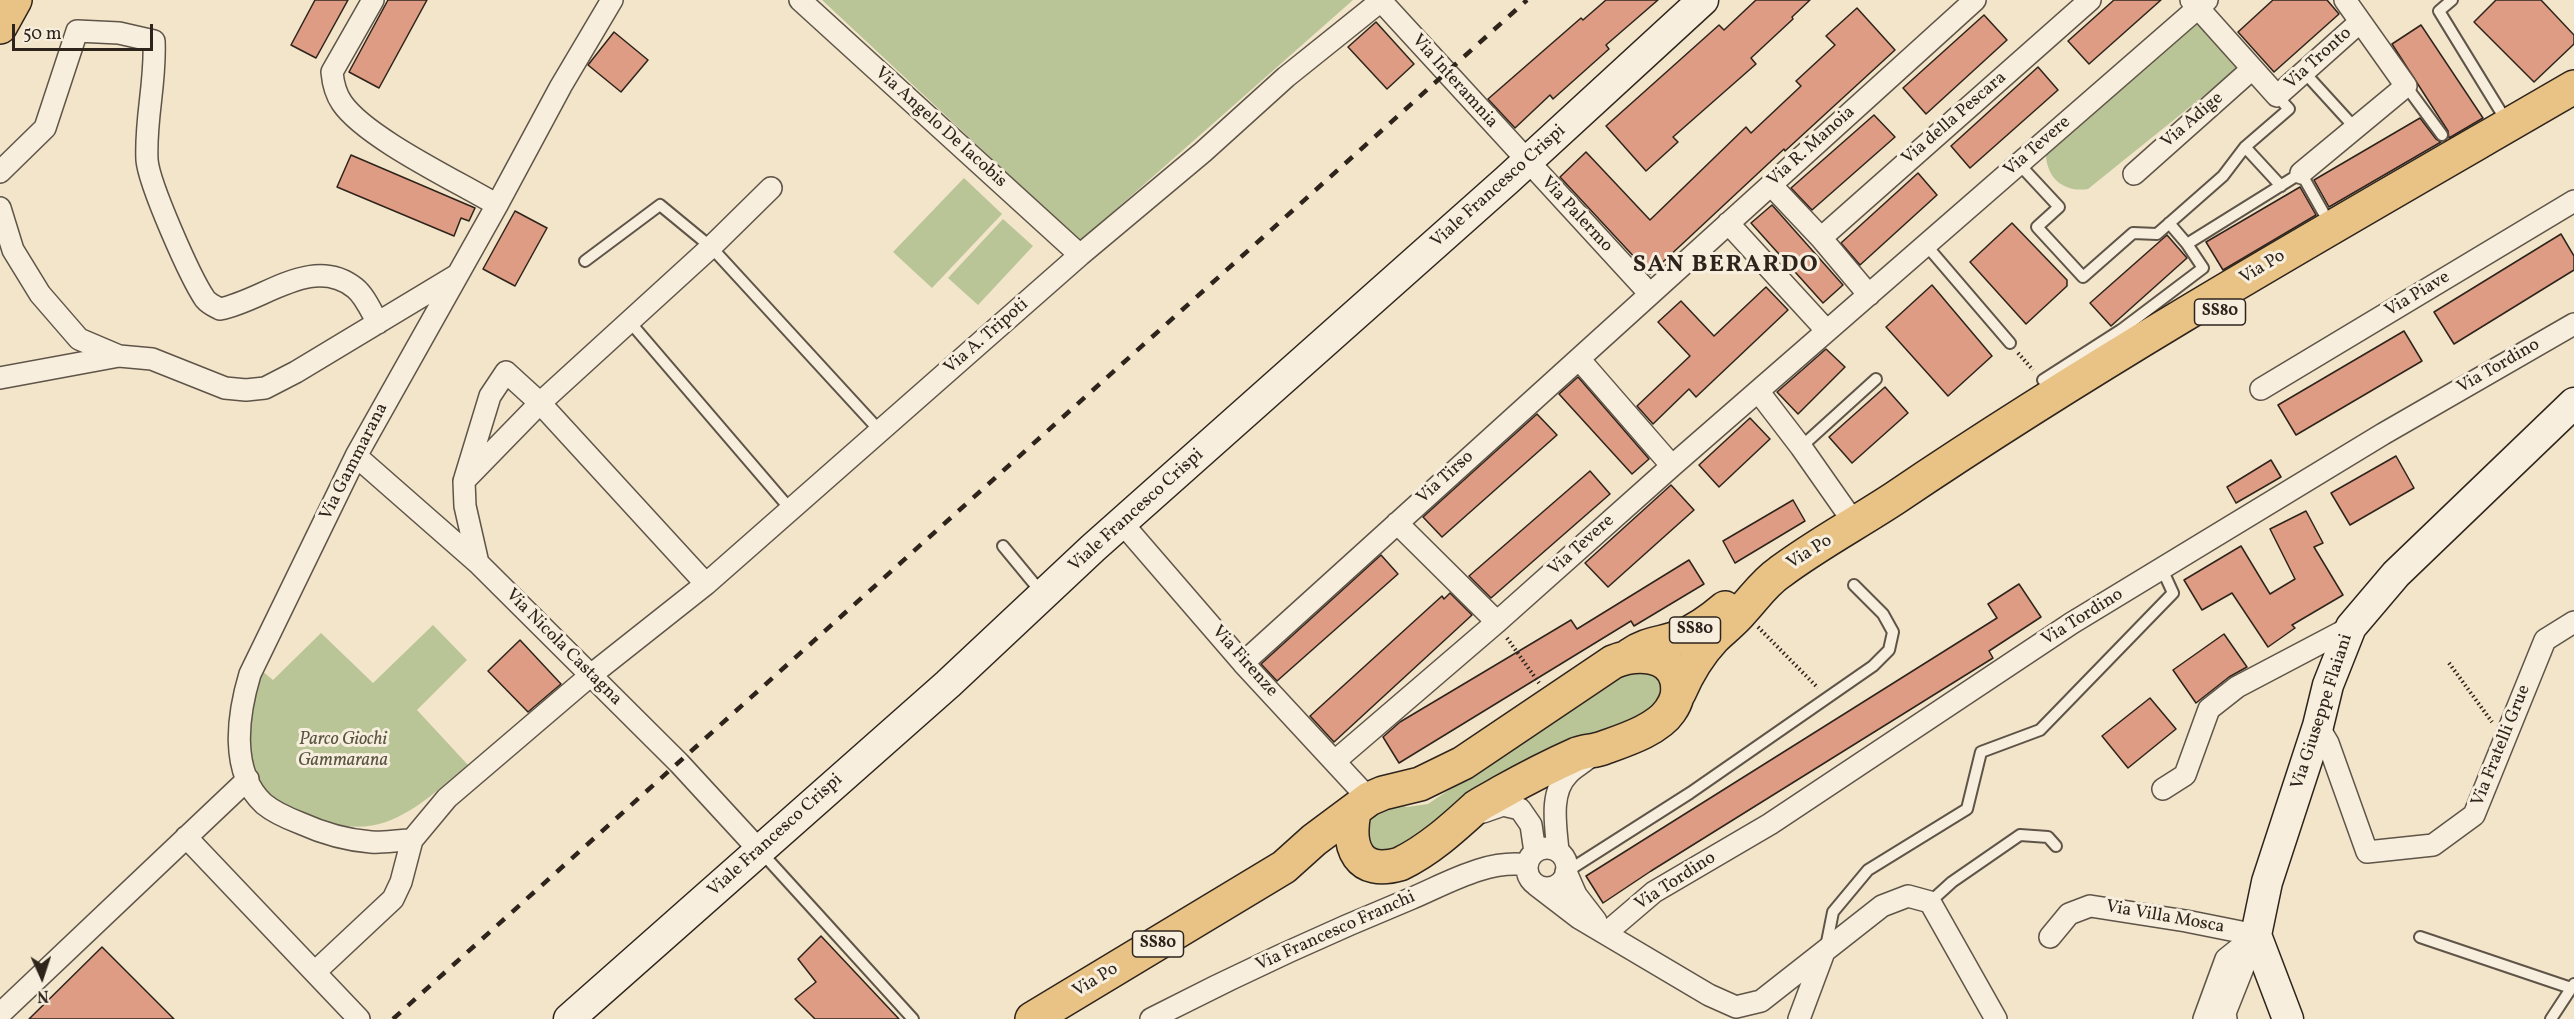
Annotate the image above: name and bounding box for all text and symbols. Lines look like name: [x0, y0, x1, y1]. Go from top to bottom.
scale bar: [15, 12, 156, 50]
text: 50 m: [23, 22, 62, 47]
street label: Via Tronto: [2281, 23, 2357, 95]
street label: Via Interamnia: [1406, 31, 1502, 133]
street label: Via Angelo De Iacobis: [870, 63, 1010, 193]
street label: Via della Pescara: [1898, 68, 2012, 170]
street label: Via Adige: [2158, 88, 2228, 154]
street label: Via R. Manoia: [1764, 102, 1860, 192]
street label: Via Tevere: [2000, 112, 2076, 182]
street label: Viale Francesco Crispi: [1427, 121, 1571, 253]
street label: Via Palermo: [1535, 173, 1617, 257]
street label: Via Po: [2236, 246, 2290, 290]
district label: SAN BERARDO: [1633, 253, 1819, 281]
street label: Via Piave: [2382, 267, 2454, 323]
street label: Via A. Tripoti: [941, 295, 1033, 379]
road number: SS80: [2194, 299, 2246, 325]
street label: Via Tordino: [2454, 335, 2544, 399]
street label: Via Gammarana: [316, 400, 394, 524]
street label: Viale Francesco Crispi: [1065, 445, 1209, 577]
street label: Via Tirso: [1413, 447, 1479, 509]
street label: Via Tevere: [1545, 511, 1619, 581]
street label: Via Po: [1783, 531, 1837, 575]
street label: Via Nicola Castagna: [500, 585, 626, 711]
street label: Via Tordino: [2038, 585, 2128, 651]
road number: SS80: [1670, 617, 1720, 643]
street label: Via Firenze: [1206, 622, 1282, 702]
street label: Via Giuseppe Flaiani: [2288, 632, 2358, 792]
street label: Via Fratelli Grue: [2468, 682, 2536, 810]
park label: Parco Giochi Gammarana: [298, 730, 388, 772]
street label: Viale Francesco Crispi: [704, 770, 848, 902]
street label: Via Tordino: [1632, 848, 1720, 916]
street label: Via Francesco Franchi: [1253, 887, 1419, 977]
street label: Via Villa Mosca: [2104, 897, 2226, 939]
road number: SS80: [1132, 931, 1184, 957]
north arrow: [12, 947, 72, 1007]
street label: Via Po: [1069, 959, 1123, 1003]
text: N: [37, 984, 49, 1006]

